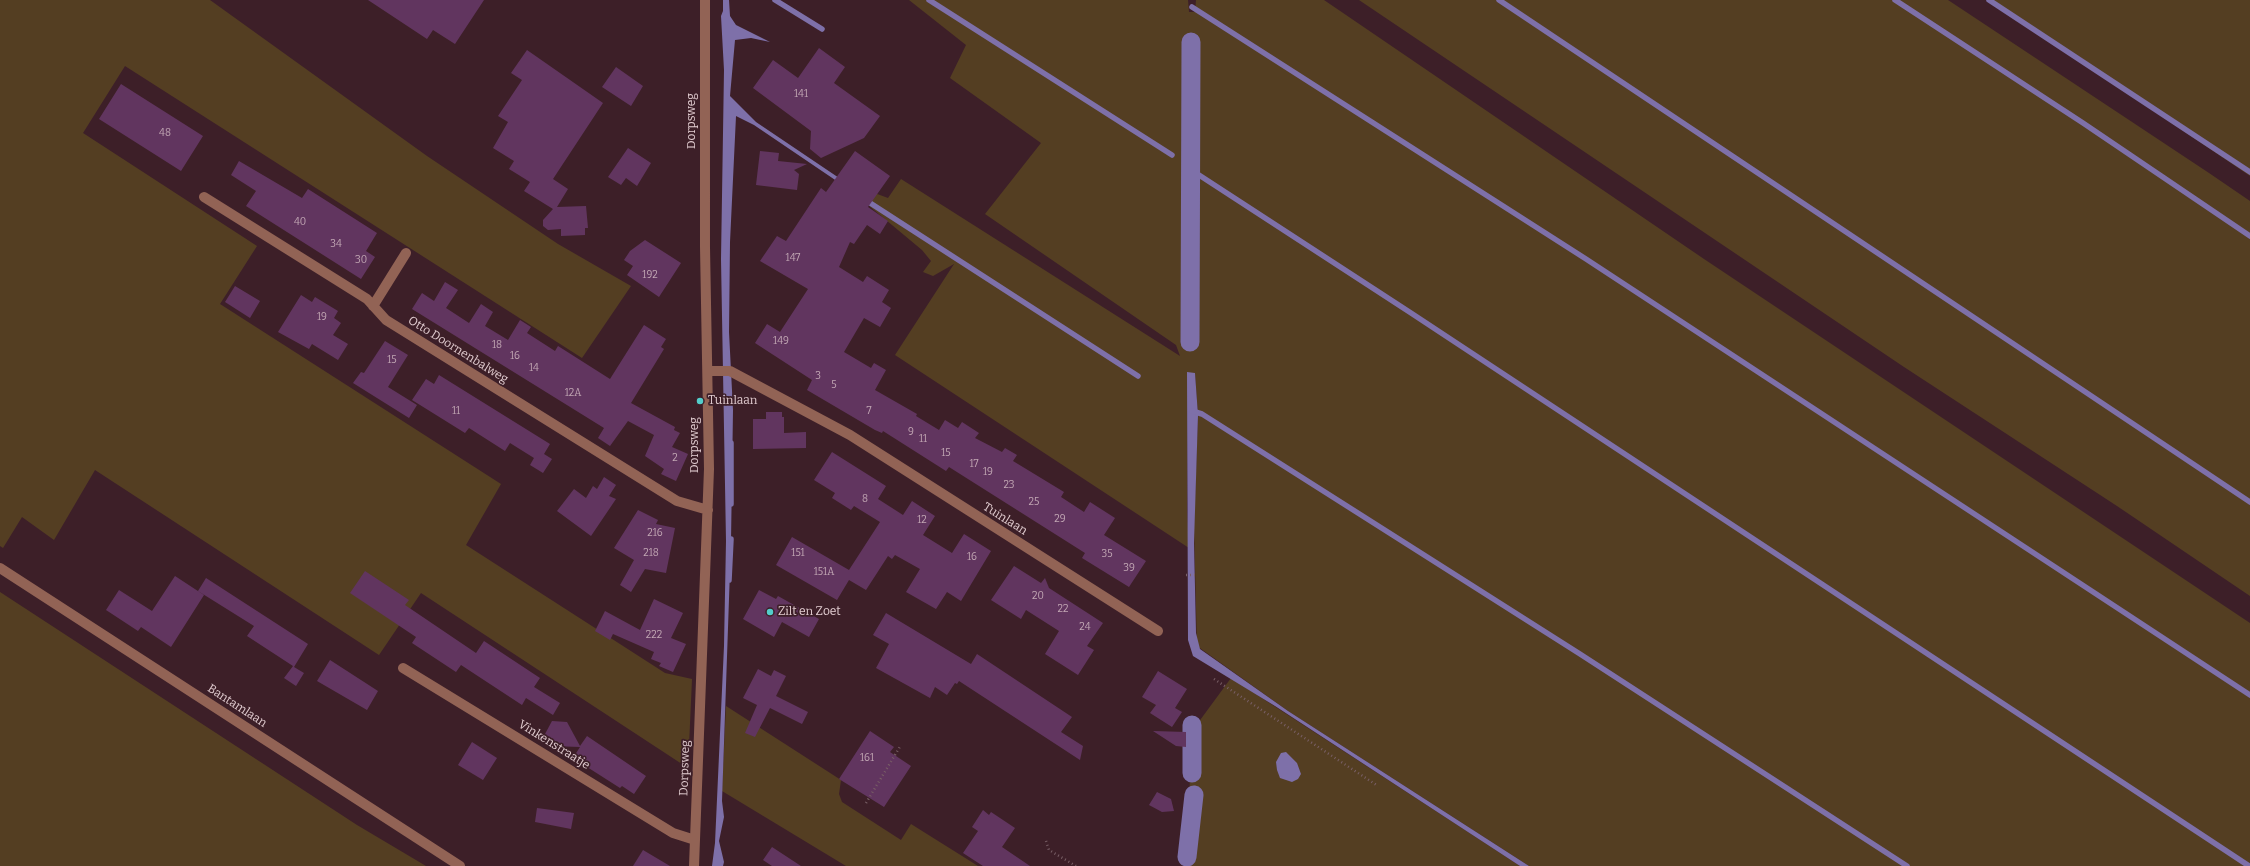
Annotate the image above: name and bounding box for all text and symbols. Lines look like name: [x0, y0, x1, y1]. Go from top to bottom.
house number: 141: [794, 88, 808, 100]
street label: Dorpsweg: [685, 93, 699, 149]
house number: 48: [159, 127, 171, 139]
house number: 40: [294, 216, 306, 228]
house number: 34: [330, 238, 342, 250]
house number: 147: [786, 252, 800, 264]
house number: 30: [355, 254, 367, 266]
house number: 192: [642, 269, 658, 281]
house number: 19: [317, 311, 327, 323]
street label: Otto Doornenbalweg: [405, 313, 511, 387]
house number: 149: [773, 335, 789, 347]
house number: 18: [492, 339, 502, 351]
house number: 16: [510, 350, 520, 362]
house number: 15: [387, 354, 397, 366]
house number: 14: [529, 362, 539, 374]
house number: 3: [815, 370, 821, 382]
house number: 5: [831, 379, 837, 391]
house number: 12A: [565, 387, 581, 399]
place label: Tuinlaan: [708, 394, 757, 408]
marker: Tuinlaan: [695, 396, 705, 406]
house number: 11: [452, 405, 460, 417]
house number: 7: [866, 405, 872, 417]
street label: Dorpsweg: [688, 417, 702, 473]
house number: 9: [908, 426, 914, 438]
house number: 11: [919, 433, 927, 445]
house number: 15: [941, 447, 951, 459]
house number: 2: [672, 452, 678, 464]
house number: 17: [970, 458, 978, 470]
house number: 19: [983, 466, 993, 478]
house number: 23: [1003, 479, 1015, 491]
house number: 8: [862, 493, 868, 505]
house number: 25: [1029, 496, 1039, 508]
street label: Tuinlaan: [980, 500, 1030, 538]
house number: 29: [1054, 513, 1066, 525]
house number: 12: [917, 514, 927, 526]
house number: 216: [647, 527, 663, 539]
house number: 218: [643, 547, 659, 559]
house number: 151: [791, 547, 805, 559]
house number: 35: [1101, 548, 1113, 560]
house number: 16: [967, 551, 977, 563]
house number: 39: [1123, 562, 1135, 574]
house number: 151A: [814, 566, 834, 578]
house number: 20: [1032, 590, 1044, 602]
house number: 22: [1058, 603, 1068, 615]
place label: Zilt en Zoet: [778, 605, 841, 619]
marker: Zilt en Zoet: [765, 607, 775, 617]
house number: 24: [1079, 621, 1091, 633]
house number: 222: [646, 629, 662, 641]
street label: Bantamlaan: [205, 681, 269, 731]
street label: Vinkenstraatje: [516, 717, 592, 773]
street label: Dorpsweg: [677, 740, 693, 796]
house number: 161: [860, 752, 874, 764]

